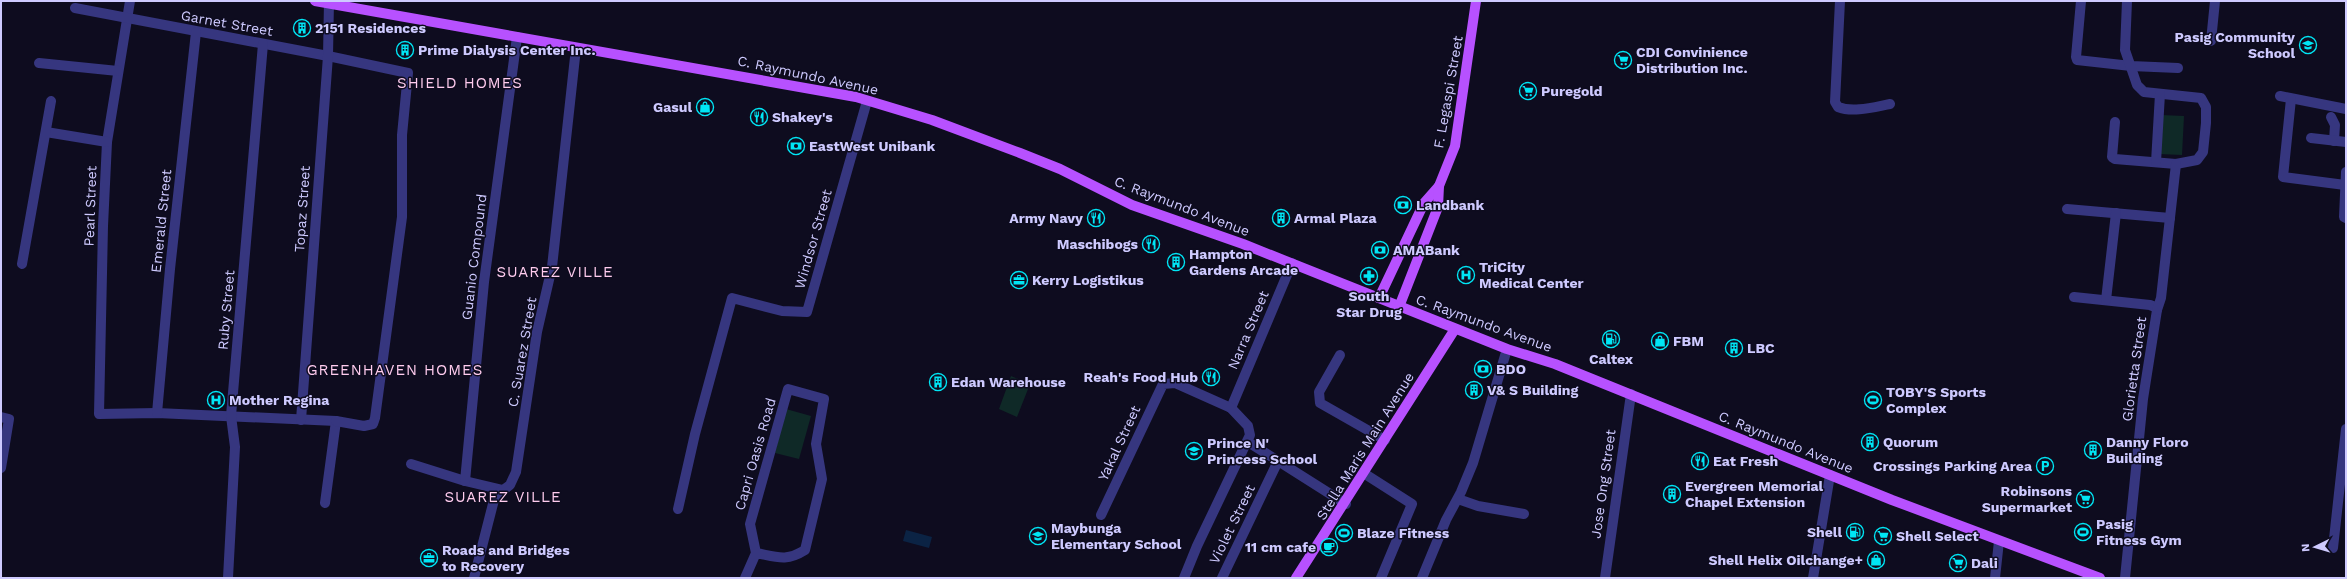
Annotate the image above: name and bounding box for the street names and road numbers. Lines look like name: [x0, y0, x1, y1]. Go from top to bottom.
street label: Garnet Street: [180, 7, 274, 39]
street label: F. Legaspi Street: [1430, 34, 1466, 149]
street label: C. Raymundo Avenue: [736, 52, 880, 98]
street label: Pearl Street: [81, 165, 99, 247]
street label: Topaz Street: [291, 165, 313, 253]
street label: Emerald Street: [148, 168, 174, 273]
street label: C. Raymundo Avenue: [1112, 173, 1252, 239]
street label: Windsor Street: [791, 187, 835, 291]
street label: Guanio Compound: [458, 193, 490, 321]
street label: Ruby Street: [215, 269, 237, 351]
street label: Narra Street: [1224, 288, 1272, 372]
street label: C. Raymundo Avenue: [1414, 291, 1554, 355]
street label: C. Suarez Street: [504, 296, 540, 408]
street label: Glorietta Street: [2119, 316, 2149, 422]
street label: Stella Maris Main Avenue: [1313, 369, 1417, 523]
street label: Capri Oasis Road: [731, 396, 779, 512]
street label: Yakal Street: [1095, 403, 1143, 483]
street label: C. Raymundo Avenue: [1716, 408, 1856, 476]
street label: Jose Ong Street: [1587, 428, 1619, 540]
street label: Violet Street: [1206, 482, 1258, 566]

